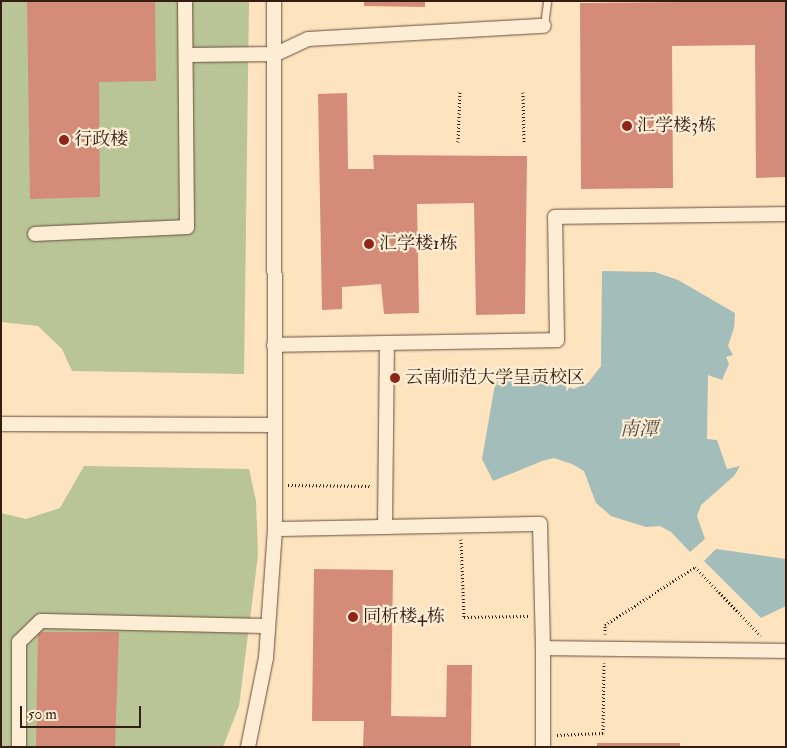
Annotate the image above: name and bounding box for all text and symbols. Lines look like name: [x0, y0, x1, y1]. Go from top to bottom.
place label: 汇学楼3栋: [637, 115, 716, 137]
marker: 汇学楼3栋: [621, 120, 633, 132]
place label: 行政楼: [74, 129, 128, 151]
marker: 行政楼: [58, 134, 70, 146]
place label: 汇学楼1栋: [379, 233, 457, 255]
marker: 汇学楼1栋: [363, 238, 375, 250]
place label: 云南师范大学呈贡校区: [405, 367, 585, 389]
marker: 云南师范大学呈贡校区: [389, 372, 401, 384]
water label: 南潭: [620, 419, 658, 441]
place label: 同析楼4栋: [363, 606, 445, 628]
marker: 同析楼4栋: [347, 611, 359, 623]
scale bar: [22, 696, 144, 728]
text: 50 m: [28, 705, 57, 724]

